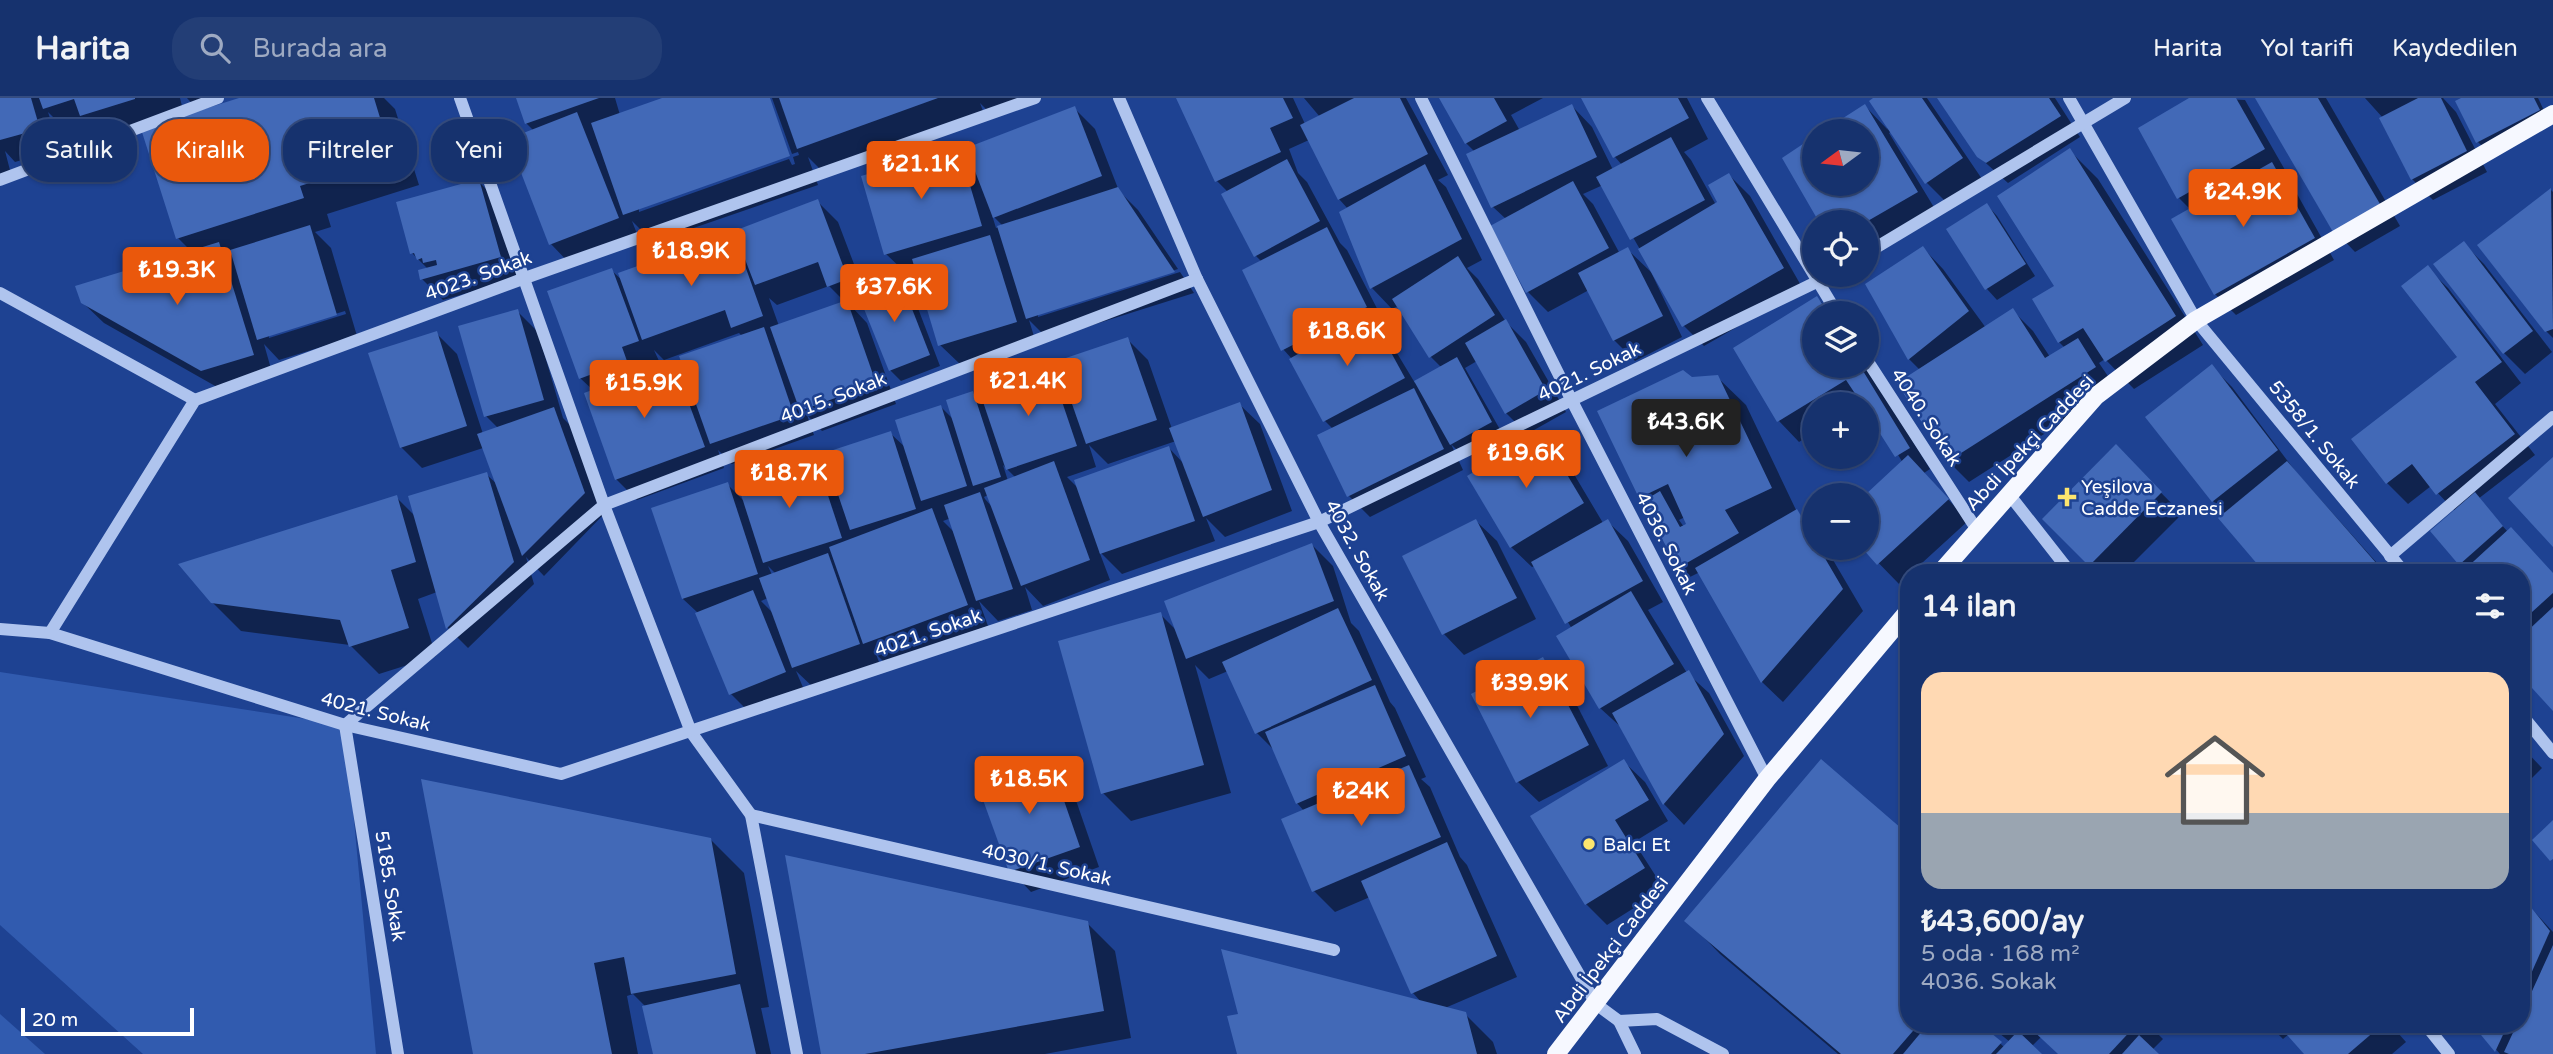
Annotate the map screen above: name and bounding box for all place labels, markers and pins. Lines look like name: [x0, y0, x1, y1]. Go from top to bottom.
pin: ₺21.1K: [864, 141, 978, 201]
pin: ₺24.9K: [2186, 170, 2300, 229]
pin: ₺18.9K: [634, 228, 748, 288]
pin: ₺19.3K: [120, 248, 234, 307]
pin: ₺37.6K: [837, 264, 951, 324]
pin: ₺18.6K: [1290, 308, 1404, 368]
pin: ₺21.4K: [971, 358, 1085, 418]
pin: ₺15.9K: [587, 360, 701, 420]
pin: ₺43.6K: [1629, 400, 1743, 459]
pin: ₺19.6K: [1469, 430, 1583, 490]
pin: ₺18.7K: [732, 450, 846, 510]
place label: Yeşilova Cadde Eczanesi: [2081, 476, 2223, 520]
marker: Yeşilova Cadde Eczanesi: [2059, 489, 2075, 505]
pin: ₺39.9K: [1473, 660, 1587, 720]
pin: ₺18.5K: [972, 756, 1086, 816]
pin: ₺24K: [1320, 768, 1402, 828]
place label: Balcı Et: [1603, 834, 1670, 856]
marker: Balcı Et: [1581, 836, 1597, 852]

